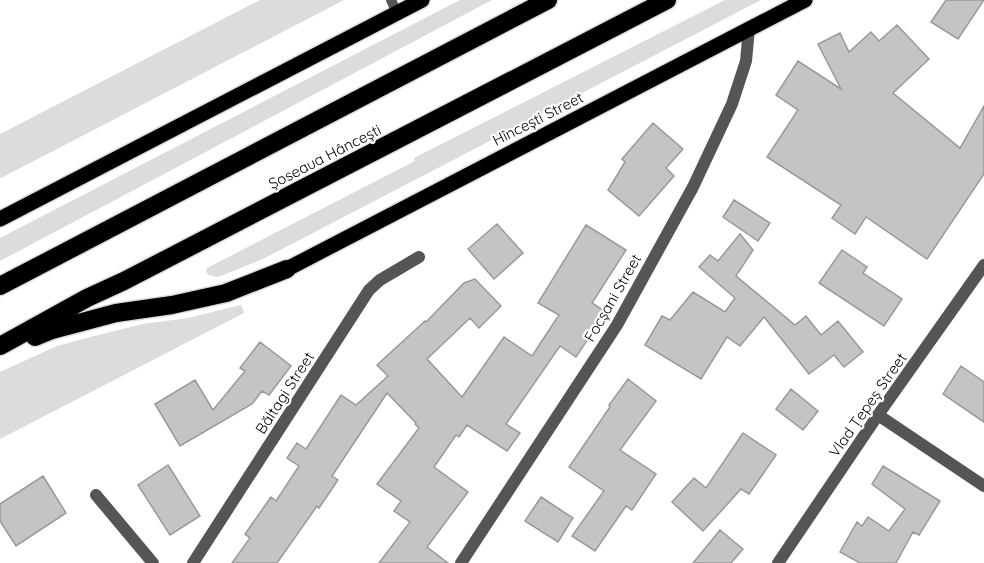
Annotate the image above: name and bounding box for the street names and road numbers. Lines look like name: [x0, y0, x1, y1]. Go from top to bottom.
street label: Hîncești Street: [489, 88, 586, 150]
street label: Șoseaua Hâncești: [265, 120, 384, 193]
street label: Focșani Street: [580, 250, 645, 345]
street label: Băltagi Street: [251, 348, 318, 437]
street label: Vlad Țepeș Street: [825, 349, 911, 461]

